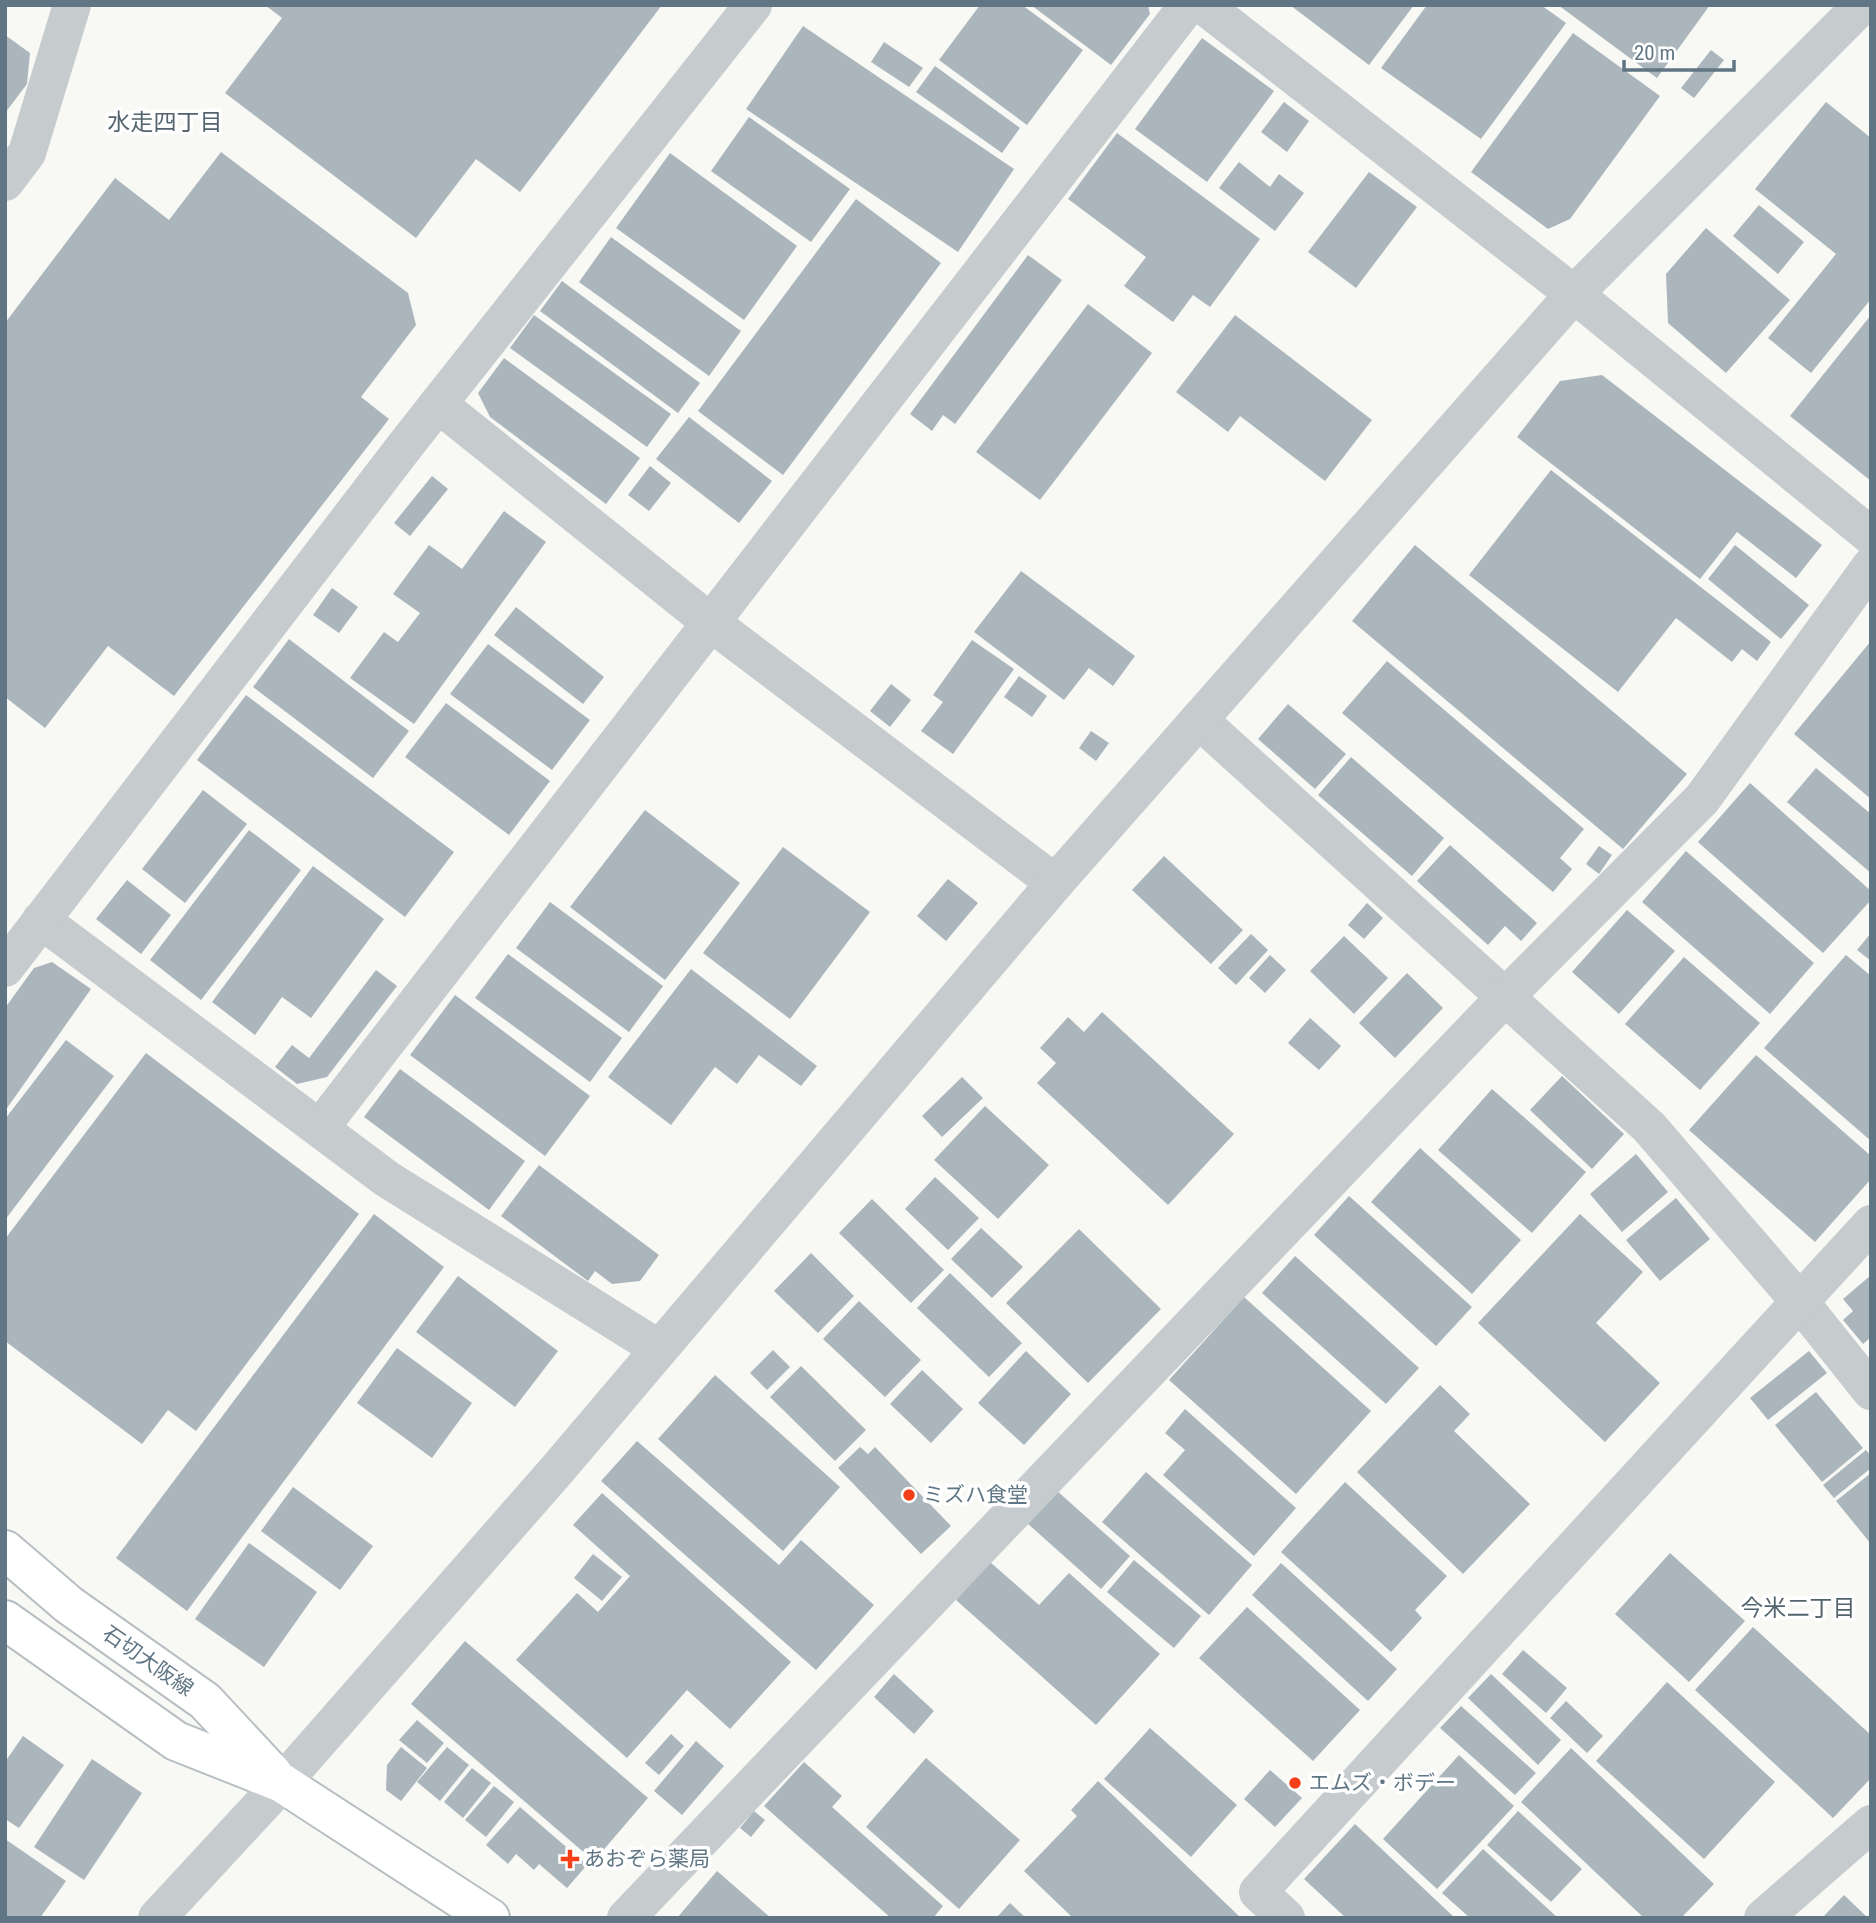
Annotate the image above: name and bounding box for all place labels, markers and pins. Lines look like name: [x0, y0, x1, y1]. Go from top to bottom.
place label: ミズハ食堂: [923, 1483, 1028, 1507]
marker: ミズハ食堂: [901, 1487, 917, 1503]
place label: エムズ・ボデー: [1309, 1771, 1456, 1795]
marker: エムズ・ボデー: [1287, 1775, 1303, 1791]
place label: あおぞら薬局: [584, 1847, 710, 1871]
marker: あおぞら薬局: [562, 1851, 578, 1867]

